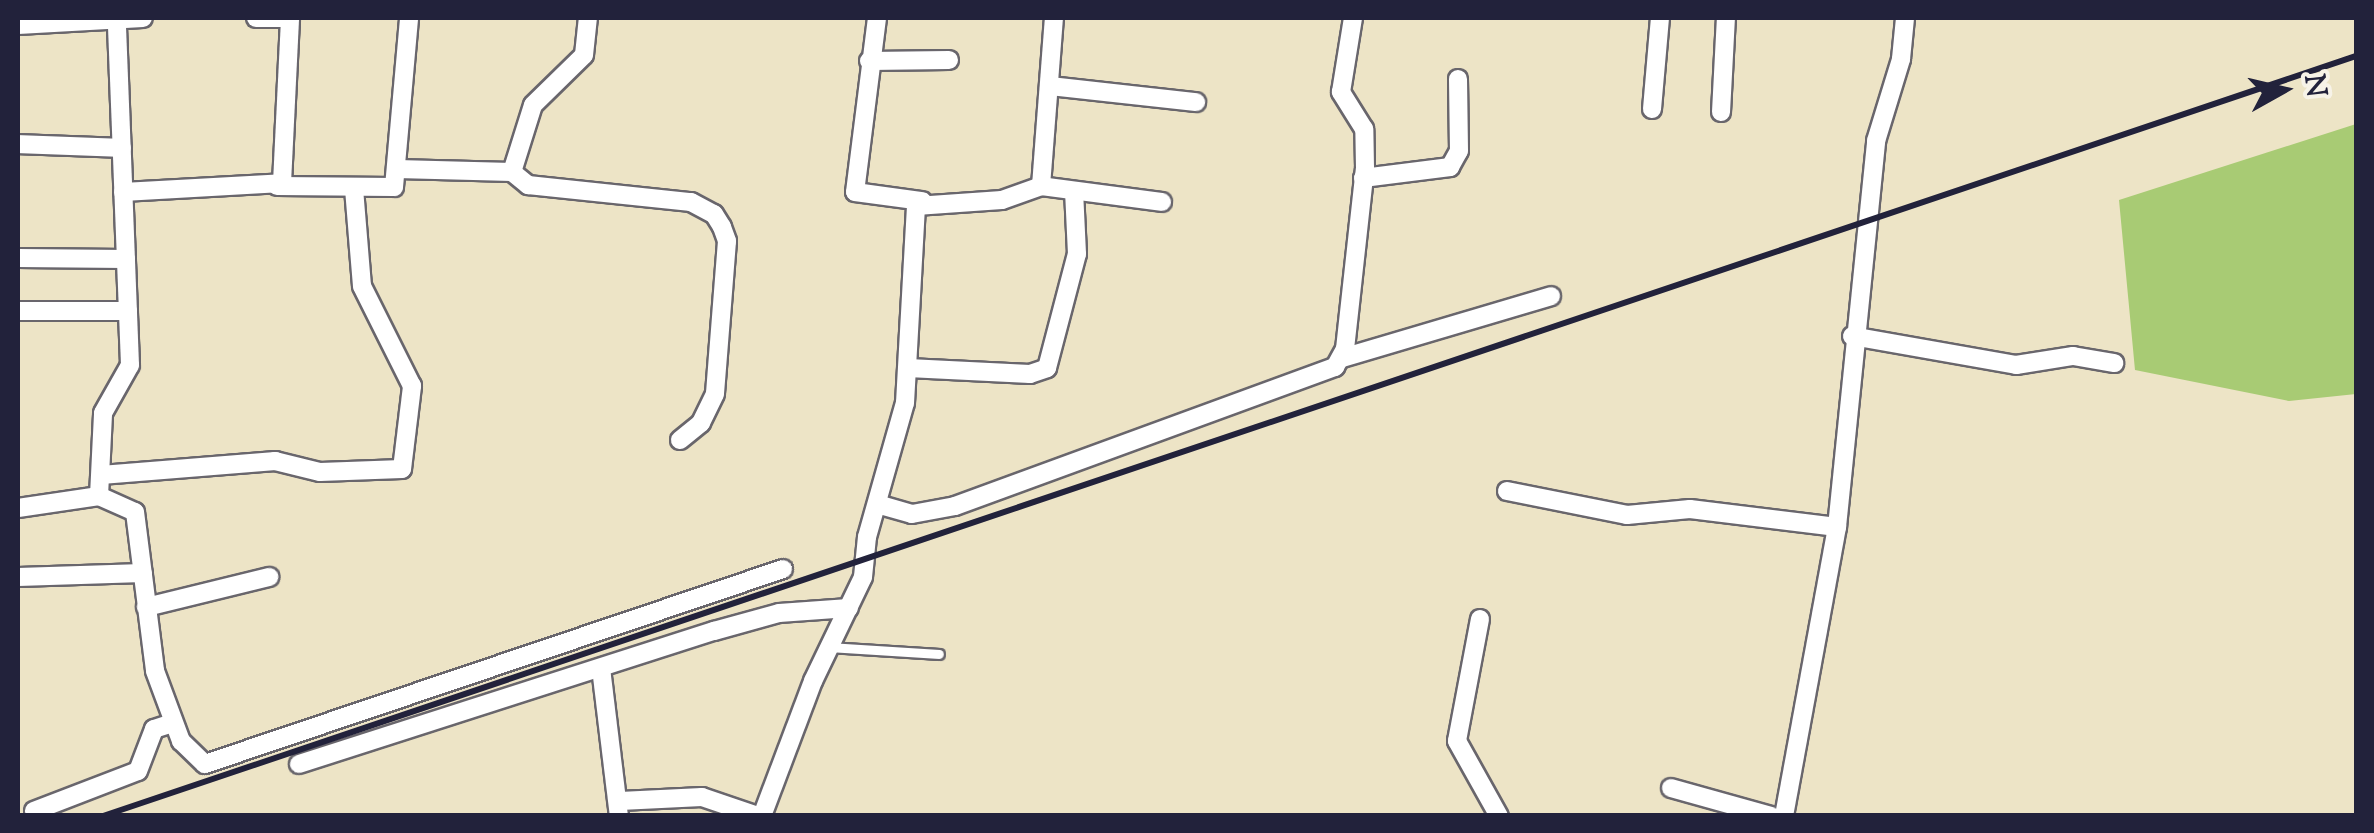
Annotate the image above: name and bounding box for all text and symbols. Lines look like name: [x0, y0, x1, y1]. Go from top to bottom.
north arrow: [2234, 40, 2334, 140]
text: N: [2292, 72, 2335, 100]

